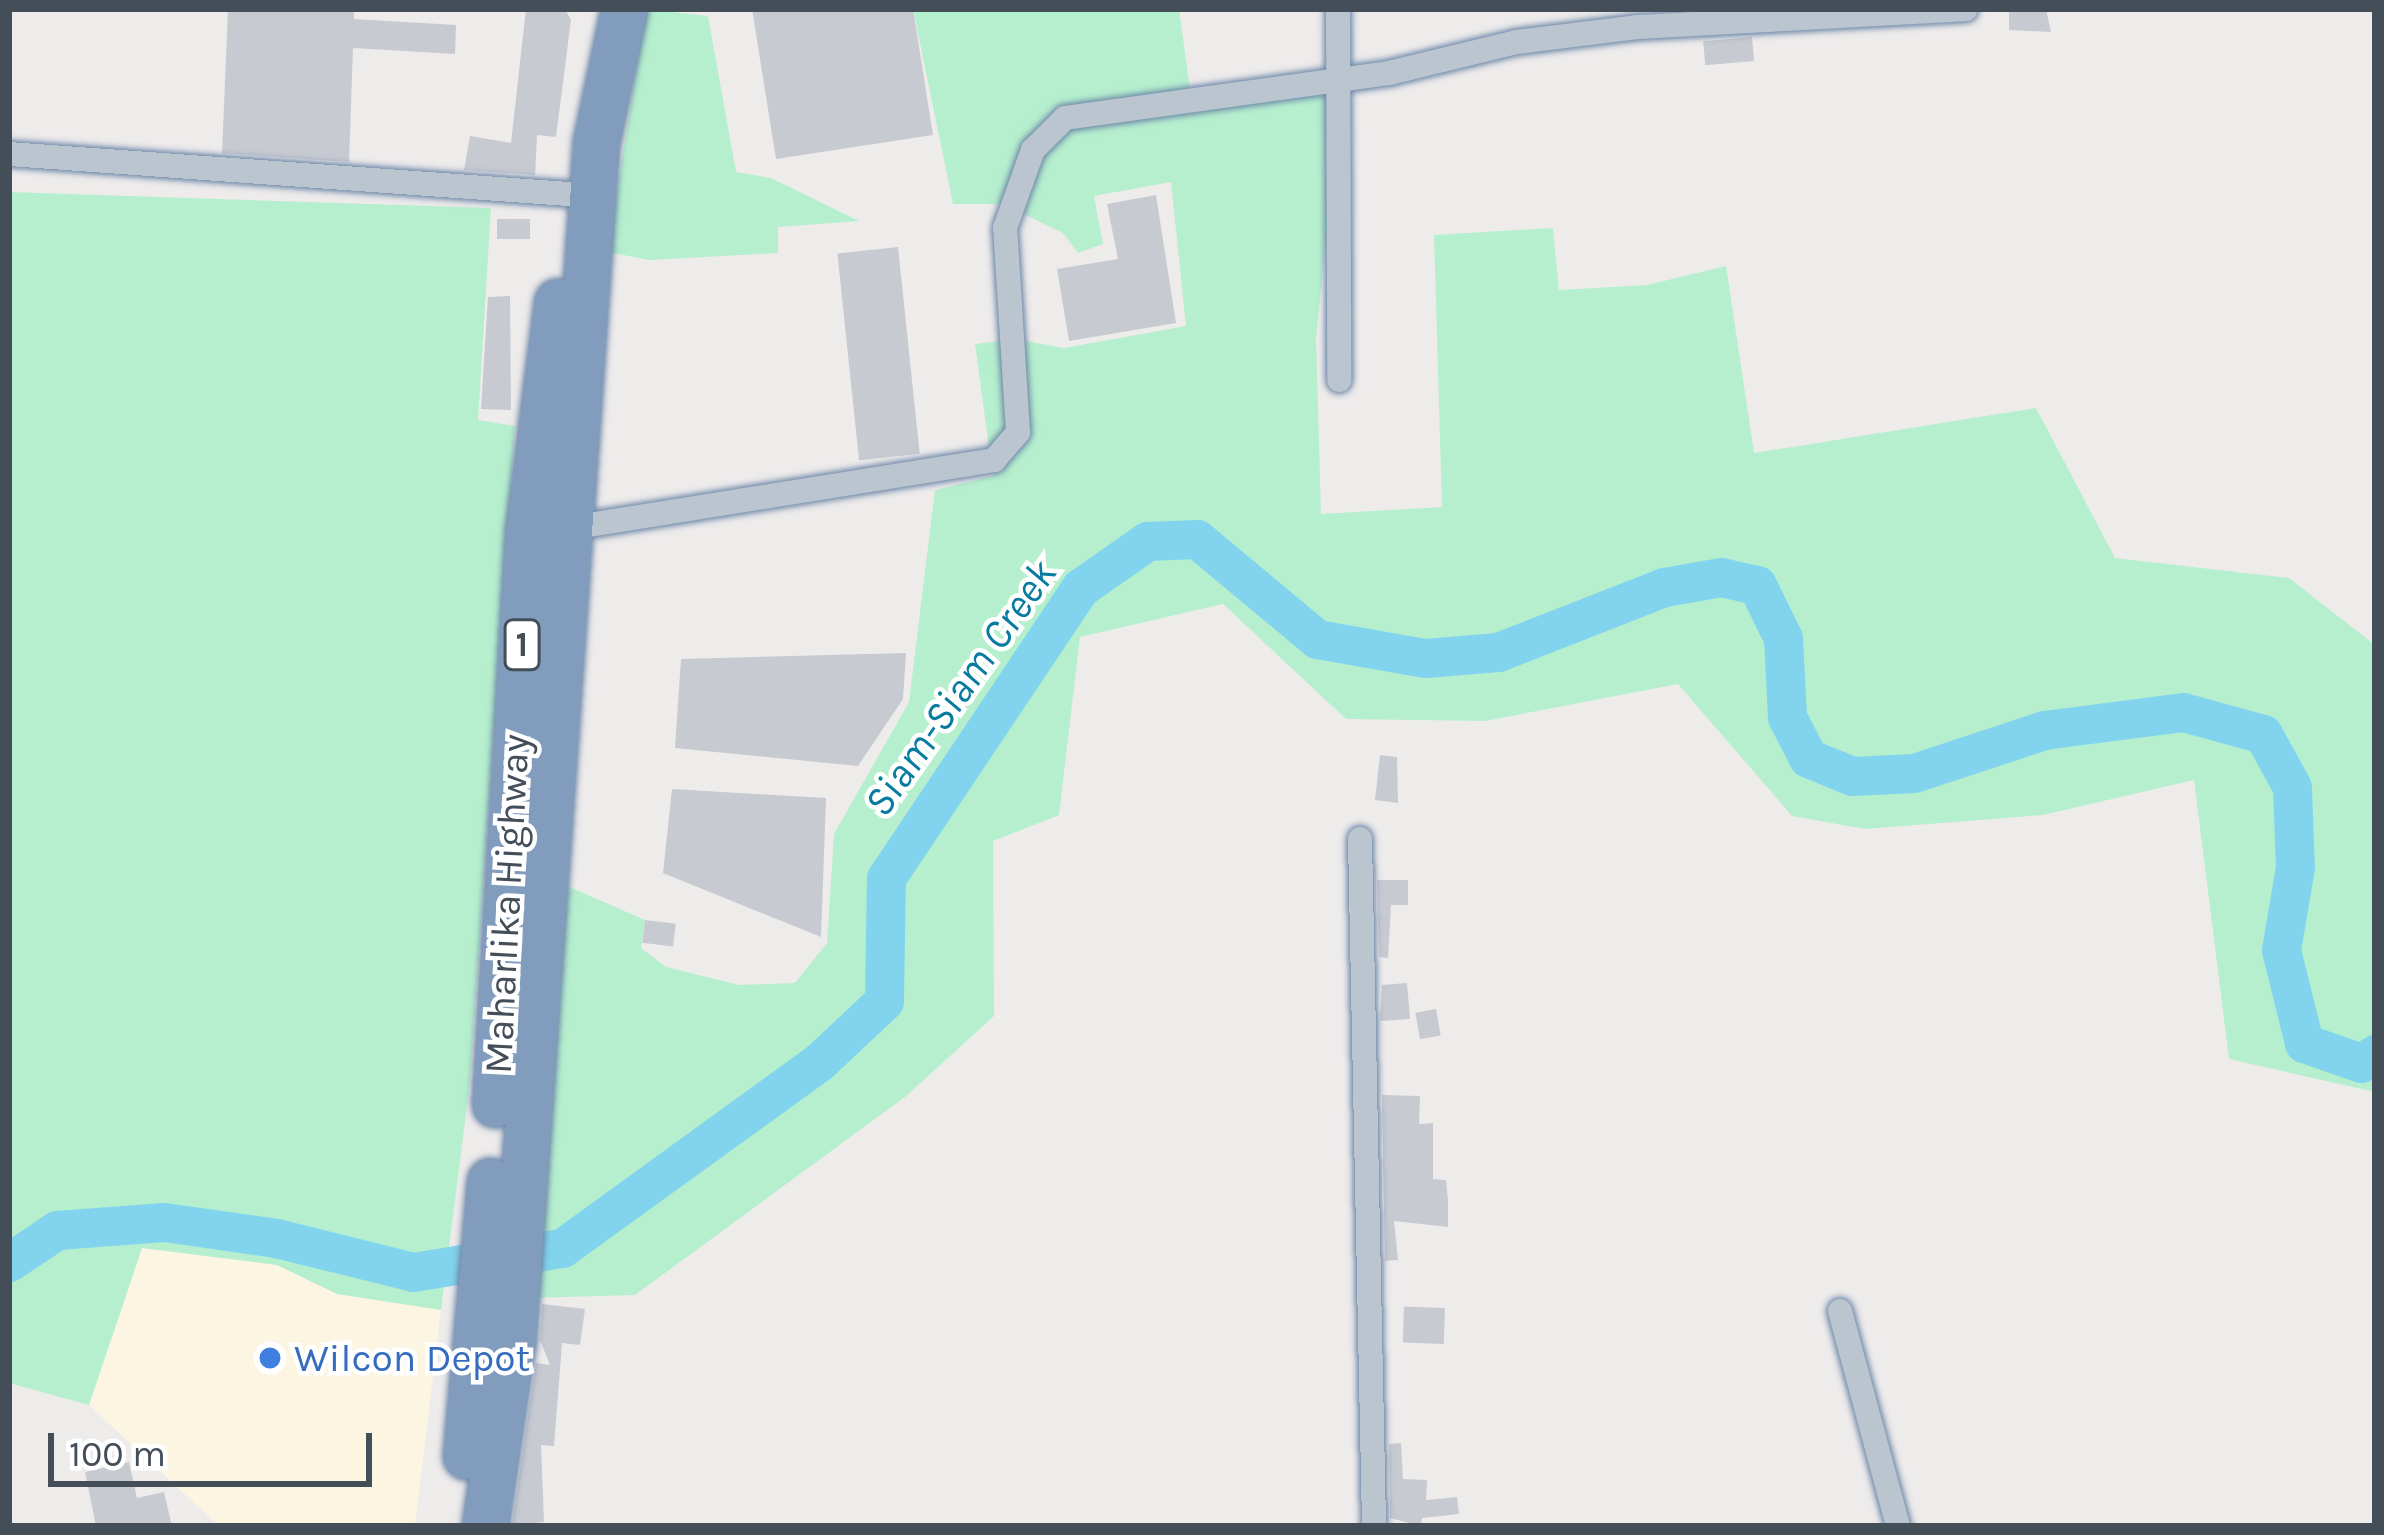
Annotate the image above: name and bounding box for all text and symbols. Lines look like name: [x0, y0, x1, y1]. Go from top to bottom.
water label: Siam-Siam Creek: [853, 550, 1067, 826]
road number: 1: [501, 615, 543, 675]
street label: Maharlika Highway: [475, 733, 539, 1075]
place label: Wilcon Depot: [294, 1335, 530, 1381]
marker: Wilcon Depot: [257, 1345, 283, 1371]
scale bar: [54, 1409, 378, 1483]
text: 100 m: [69, 1433, 166, 1475]

